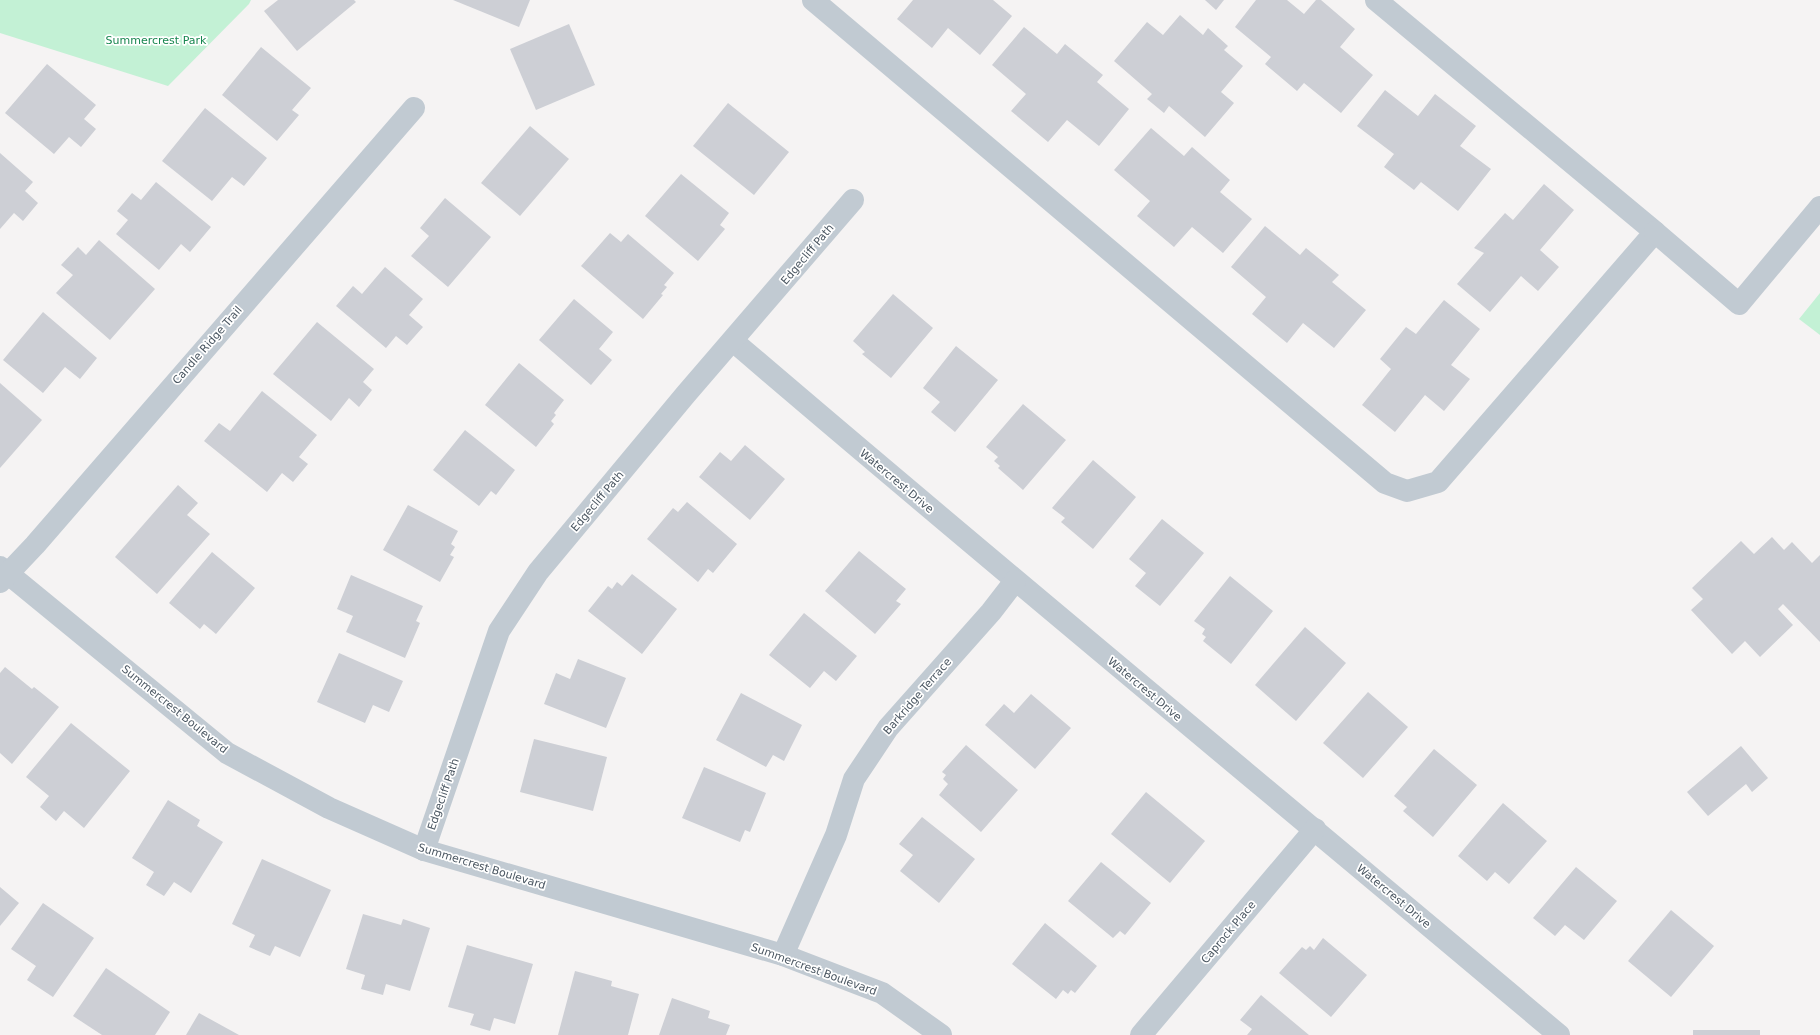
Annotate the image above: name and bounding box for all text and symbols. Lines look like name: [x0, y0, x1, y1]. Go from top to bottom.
park label: Summercrest Park: [106, 34, 207, 47]
street label: Edgecliff Path: [778, 221, 837, 287]
street label: Candle Ridge Trail: [170, 304, 245, 387]
street label: Watercrest Drive: [857, 447, 936, 516]
street label: Edgecliff Path: [568, 468, 627, 534]
street label: Barkridge Terrace: [881, 655, 954, 737]
street label: Watercrest Drive: [1105, 655, 1184, 724]
street label: Summercrest Boulevard: [119, 663, 230, 756]
street label: Edgecliff Path: [425, 757, 462, 832]
street label: Summercrest Boulevard: [416, 841, 547, 892]
street label: Watercrest Drive: [1354, 862, 1433, 931]
street label: Caprock Place: [1198, 898, 1258, 966]
street label: Summercrest Boulevard: [749, 941, 878, 998]

